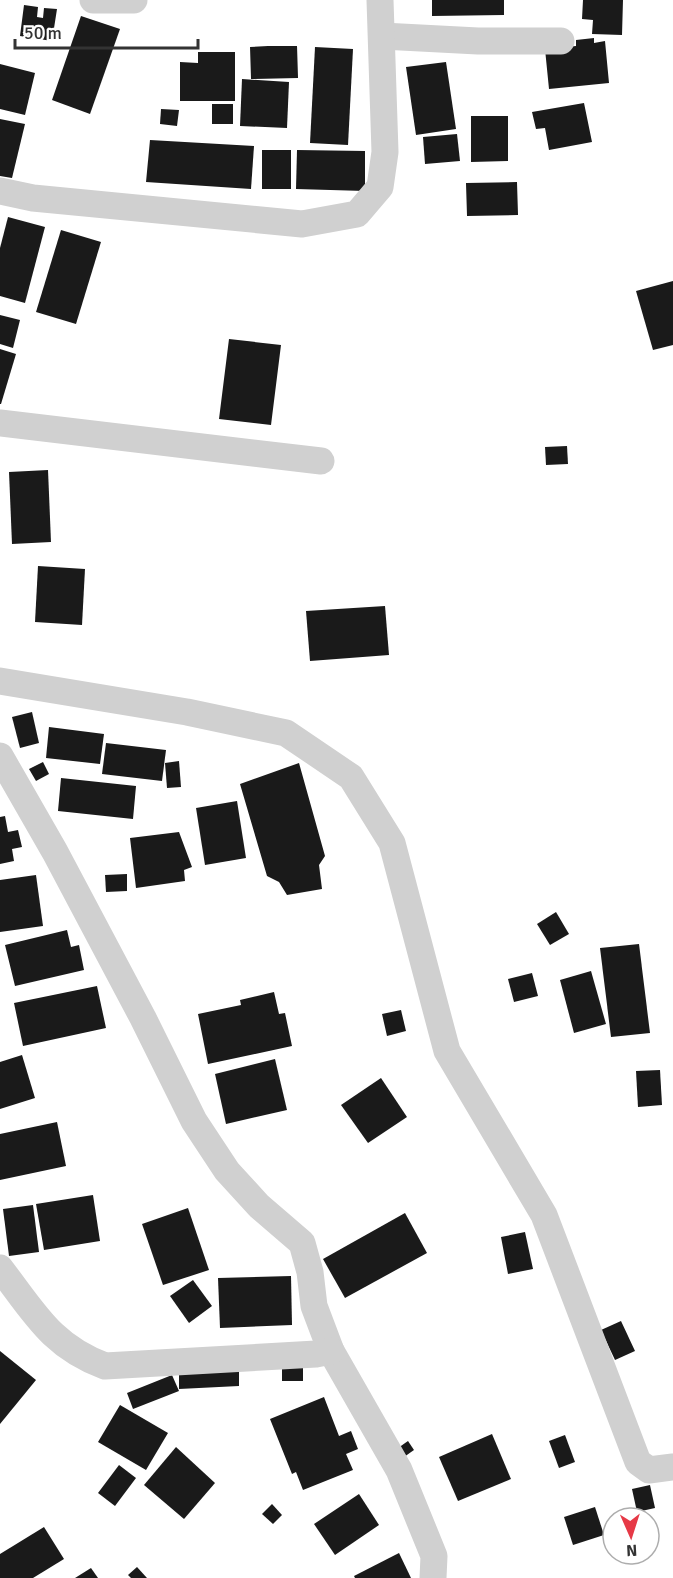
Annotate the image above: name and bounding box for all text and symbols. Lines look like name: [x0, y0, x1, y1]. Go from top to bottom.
scale bar: [15, 12, 198, 50]
text: 50 m: [24, 22, 62, 44]
north arrow: [601, 1506, 661, 1566]
text: N: [626, 1540, 638, 1560]

